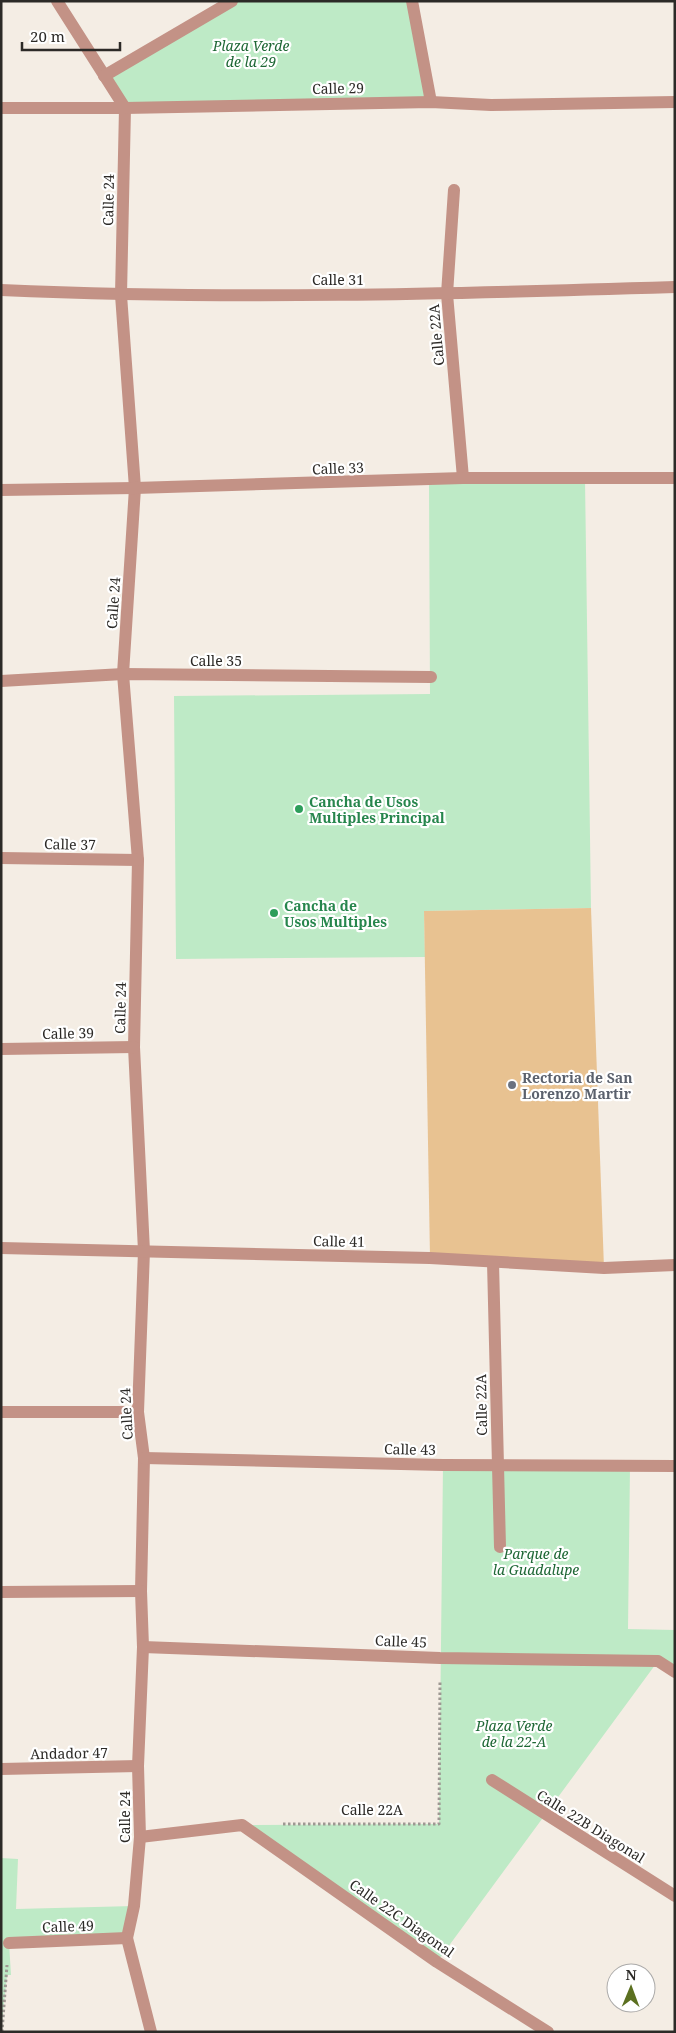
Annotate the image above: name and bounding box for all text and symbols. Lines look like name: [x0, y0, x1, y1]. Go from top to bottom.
scale bar: [22, 20, 120, 52]
text: 20 m: [30, 26, 65, 46]
park label: Plaza Verde de la 29: [212, 36, 289, 71]
street label: Calle 29: [312, 78, 364, 98]
street label: Calle 24: [98, 174, 118, 226]
street label: Calle 31: [312, 270, 364, 289]
street label: Calle 22A: [424, 303, 448, 367]
street label: Calle 33: [312, 458, 364, 478]
street label: Calle 24: [102, 576, 124, 630]
street label: Calle 35: [190, 651, 242, 670]
place label: Cancha de Usos Multiples Principal: [309, 792, 445, 827]
marker: Cancha de Usos Multiples Principal: [293, 803, 305, 815]
street label: Calle 37: [44, 834, 96, 854]
place label: Cancha de Usos Multiples: [284, 896, 387, 931]
marker: Cancha de Usos Multiples: [268, 907, 280, 919]
street label: Calle 24: [110, 982, 130, 1034]
street label: Calle 39: [42, 1023, 94, 1043]
place label: Rectoria de San Lorenzo Martir: [522, 1068, 633, 1103]
marker: Rectoria de San Lorenzo Martir: [506, 1079, 518, 1091]
street label: Calle 41: [313, 1231, 365, 1251]
street label: Calle 22A: [471, 1374, 491, 1436]
street label: Calle 24: [115, 1387, 137, 1440]
street label: Calle 43: [384, 1439, 436, 1459]
park label: Parque de la Guadalupe: [493, 1544, 579, 1579]
street label: Calle 45: [375, 1631, 427, 1651]
park label: Plaza Verde de la 22-A: [475, 1716, 552, 1751]
street label: Andador 47: [30, 1743, 108, 1763]
street label: Calle 22B Diagonal: [533, 1785, 649, 1867]
street label: Calle 24: [115, 1791, 134, 1843]
street label: Calle 22A: [341, 1800, 403, 1819]
street label: Calle 22C Diagonal: [346, 1875, 459, 1962]
street label: Calle 49: [42, 1916, 94, 1936]
north arrow: [606, 1963, 656, 2013]
text: N: [626, 1965, 637, 1984]

